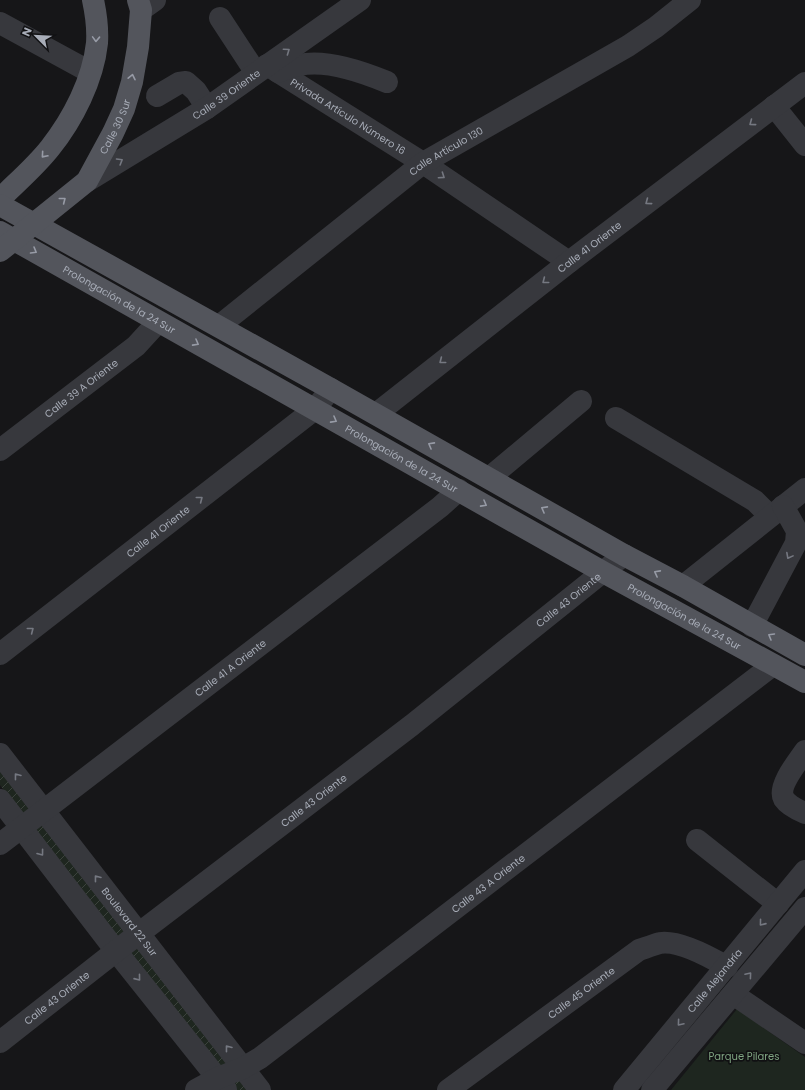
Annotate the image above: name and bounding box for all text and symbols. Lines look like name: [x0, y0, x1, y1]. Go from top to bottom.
north arrow: [16, 16, 56, 56]
text: N: [18, 25, 36, 39]
one-way arrow: [92, 36, 101, 42]
one-way arrow: [283, 48, 290, 56]
street label: Calle 39 Oriente: [189, 66, 263, 123]
one-way arrow: [128, 74, 136, 80]
street label: Privada Artículo Número 16: [287, 75, 409, 158]
street label: Calle 30 Sur: [96, 97, 135, 157]
one-way arrow: [749, 119, 756, 126]
street label: Calle Artículo 130: [406, 123, 486, 179]
one-way arrow: [41, 150, 48, 158]
one-way arrow: [116, 158, 123, 165]
one-way arrow: [438, 171, 445, 179]
one-way arrow: [59, 197, 66, 204]
one-way arrow: [645, 197, 652, 205]
street label: Calle 41 Oriente: [554, 218, 625, 276]
one-way arrow: [30, 247, 37, 254]
street label: Prolongación de la 24 Sur: [60, 262, 178, 338]
one-way arrow: [542, 276, 549, 283]
one-way arrow: [192, 338, 199, 345]
street label: Calle 39 A Oriente: [41, 355, 121, 421]
one-way arrow: [440, 357, 447, 364]
one-way arrow: [330, 415, 337, 422]
street label: Prolongación de la 24 Sur: [342, 421, 461, 497]
one-way arrow: [428, 443, 435, 450]
one-way arrow: [195, 496, 202, 503]
one-way arrow: [480, 500, 487, 507]
street label: Calle 41 Oriente: [123, 502, 193, 561]
one-way arrow: [541, 507, 548, 514]
one-way arrow: [786, 552, 794, 559]
street label: Calle 43 Oriente: [533, 569, 604, 631]
one-way arrow: [654, 570, 662, 577]
street label: Prolongación de la 24 Sur: [625, 580, 744, 654]
one-way arrow: [26, 628, 33, 635]
one-way arrow: [768, 634, 775, 641]
street label: Calle 41 A Oriente: [192, 636, 269, 700]
street label: Calle 43 Oriente: [278, 770, 350, 831]
one-way arrow: [15, 773, 22, 780]
one-way arrow: [36, 848, 43, 855]
street label: Calle 43 A Oriente: [448, 851, 528, 917]
one-way arrow: [95, 876, 102, 883]
street label: Boulevard 22 Sur: [98, 884, 161, 960]
one-way arrow: [760, 919, 767, 926]
street label: Calle Alejandría: [684, 946, 746, 1016]
street label: Calle 45 Oriente: [545, 963, 618, 1023]
street label: Calle 43 Oriente: [21, 967, 93, 1028]
one-way arrow: [744, 972, 751, 979]
one-way arrow: [133, 973, 140, 980]
one-way arrow: [677, 1019, 684, 1026]
one-way arrow: [225, 1045, 232, 1052]
park label: Parque Pilares: [709, 1049, 779, 1064]

